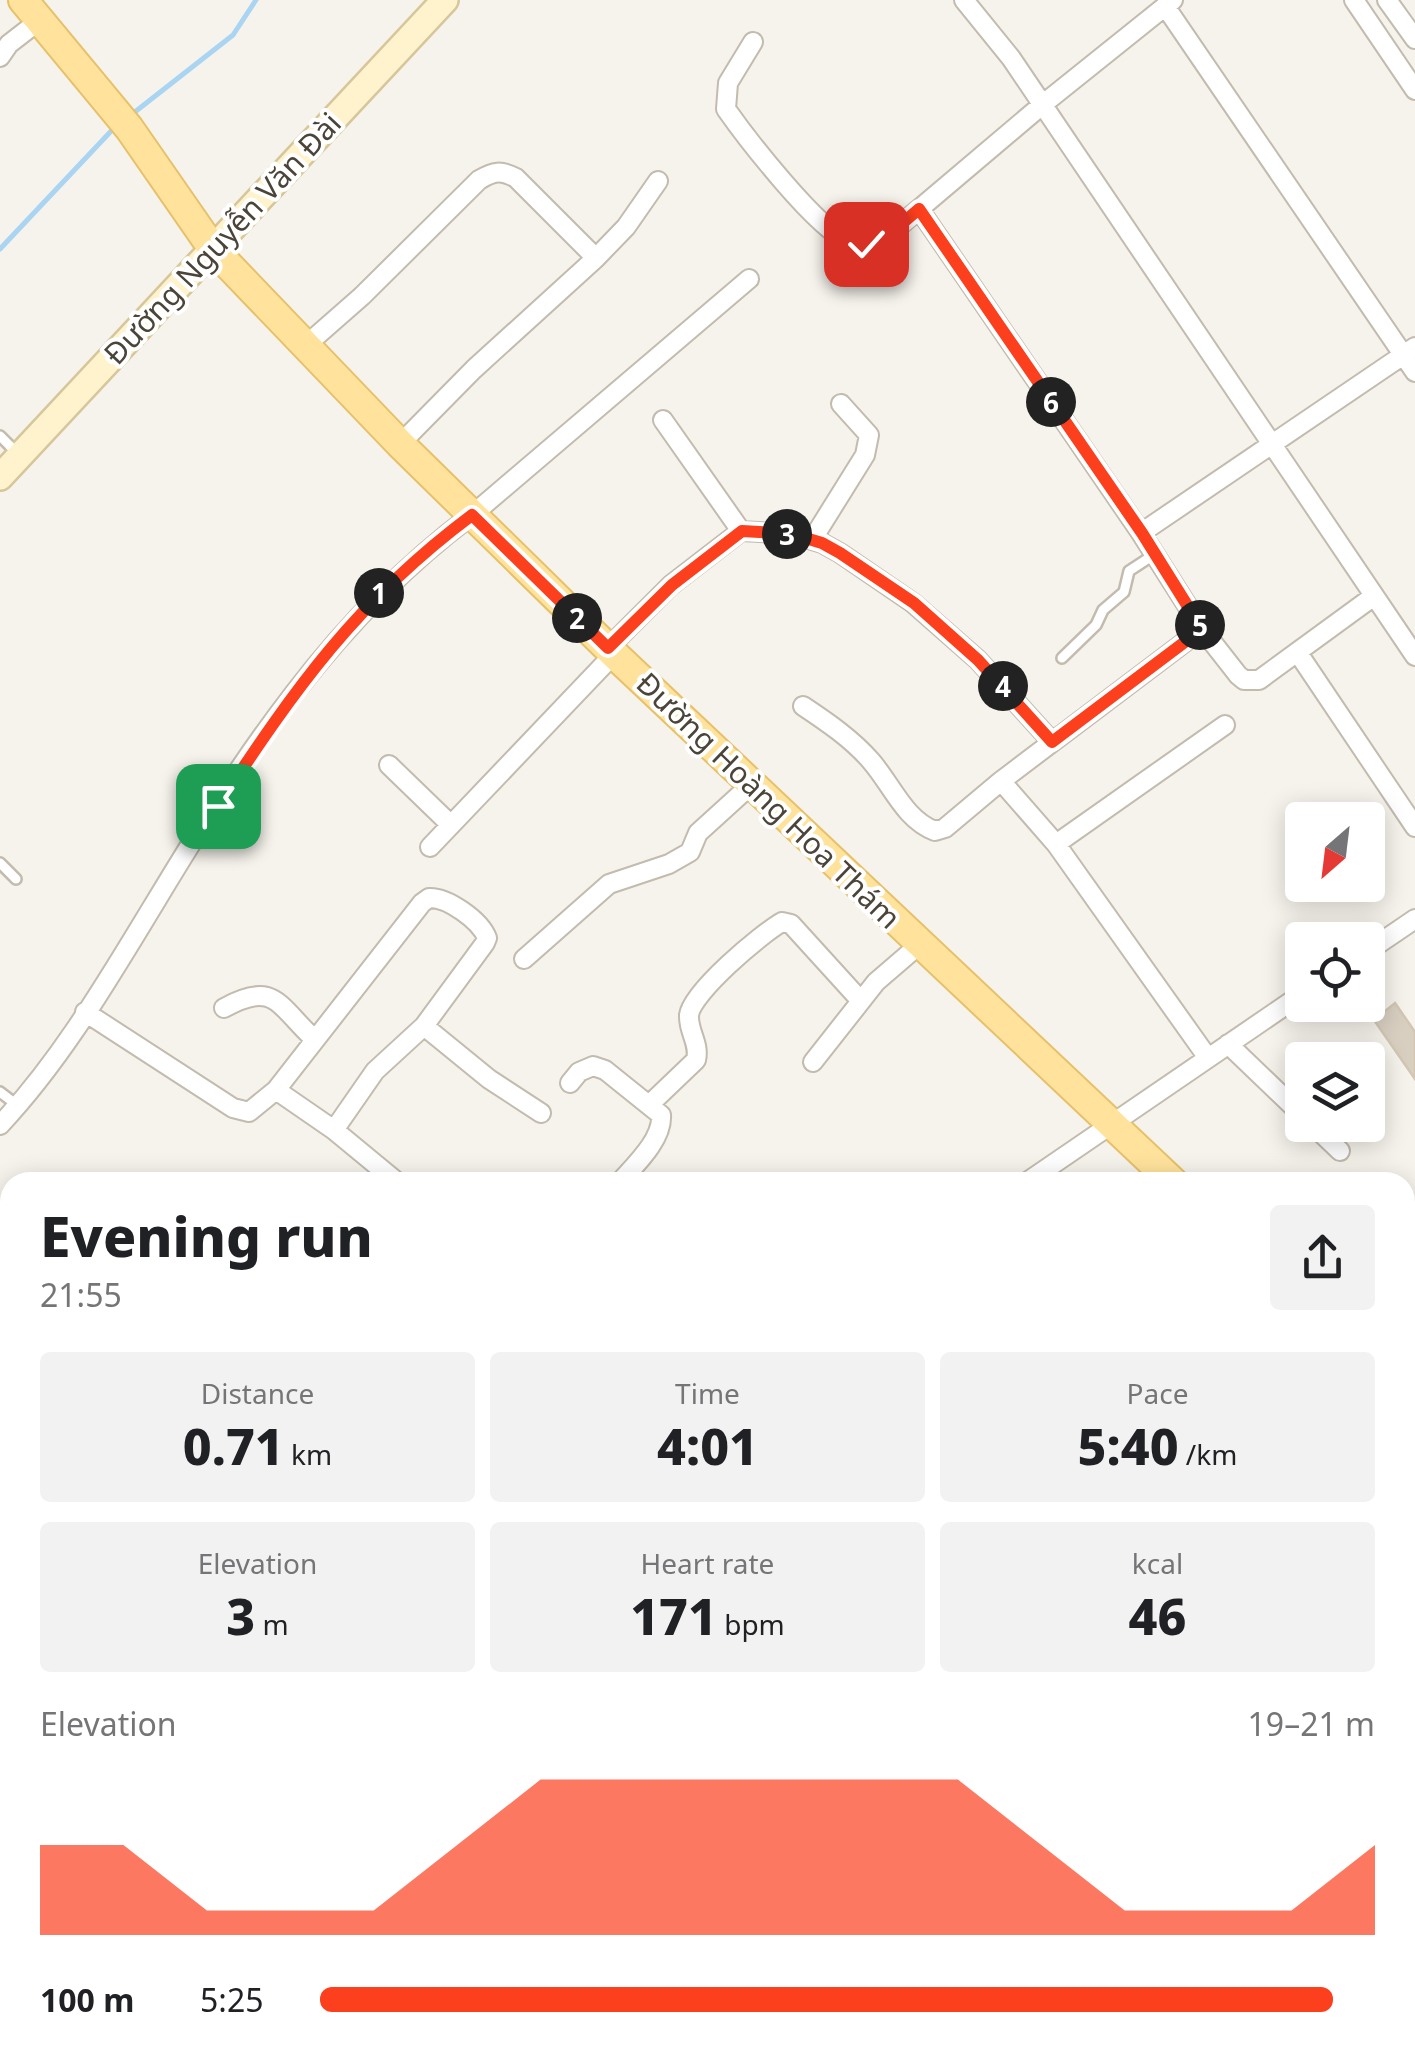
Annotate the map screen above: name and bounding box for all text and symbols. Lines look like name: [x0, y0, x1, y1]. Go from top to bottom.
street label: Đường Nguyễn Văn Đài: [94, 103, 350, 373]
pin: [824, 202, 909, 287]
icon: check: [839, 217, 894, 272]
pin: 6: [1026, 377, 1076, 427]
text: 6: [1043, 383, 1059, 421]
pin: 3: [762, 509, 812, 559]
text: 3: [779, 515, 795, 553]
pin: 1: [354, 568, 404, 618]
text: 1: [371, 574, 387, 612]
pin: 2: [552, 593, 602, 643]
text: 2: [569, 599, 585, 637]
pin: 5: [1175, 600, 1225, 650]
text: 5: [1192, 606, 1208, 644]
pin: 4: [978, 661, 1028, 711]
street label: Đường Hoàng Hoa Thám: [628, 663, 910, 937]
text: 4: [995, 667, 1011, 705]
pin: [176, 764, 261, 849]
icon: arrive: [191, 779, 246, 834]
north arrow: [1285, 802, 1385, 902]
map controls: [1285, 802, 1385, 1142]
button: locate: [1285, 922, 1385, 1022]
button: layers: [1285, 1042, 1385, 1142]
text: Evening run: [40, 1198, 373, 1273]
button: share: [1270, 1205, 1375, 1310]
text: 21:55: [40, 1273, 122, 1316]
text: Distance: [201, 1374, 314, 1412]
text: Time: [675, 1374, 740, 1412]
text: Pace: [1127, 1374, 1188, 1412]
text: 0.71: [183, 1412, 284, 1480]
text: 4:01: [657, 1412, 758, 1480]
text: 5:40: [1078, 1412, 1179, 1480]
text: km: [284, 1435, 332, 1473]
text: /km: [1179, 1435, 1237, 1473]
text: Elevation: [198, 1544, 317, 1582]
text: Heart rate: [641, 1544, 774, 1582]
text: kcal: [1132, 1544, 1183, 1582]
text: 3: [226, 1582, 255, 1650]
text: 171: [630, 1582, 717, 1650]
text: 46: [1129, 1582, 1186, 1650]
text: m: [255, 1605, 289, 1643]
text: bpm: [717, 1605, 785, 1643]
text: Elevation: [40, 1702, 177, 1745]
text: 19–21 m: [1248, 1702, 1375, 1745]
text: 100 m: [40, 1978, 134, 2021]
text: 5:25: [200, 1978, 264, 2021]

